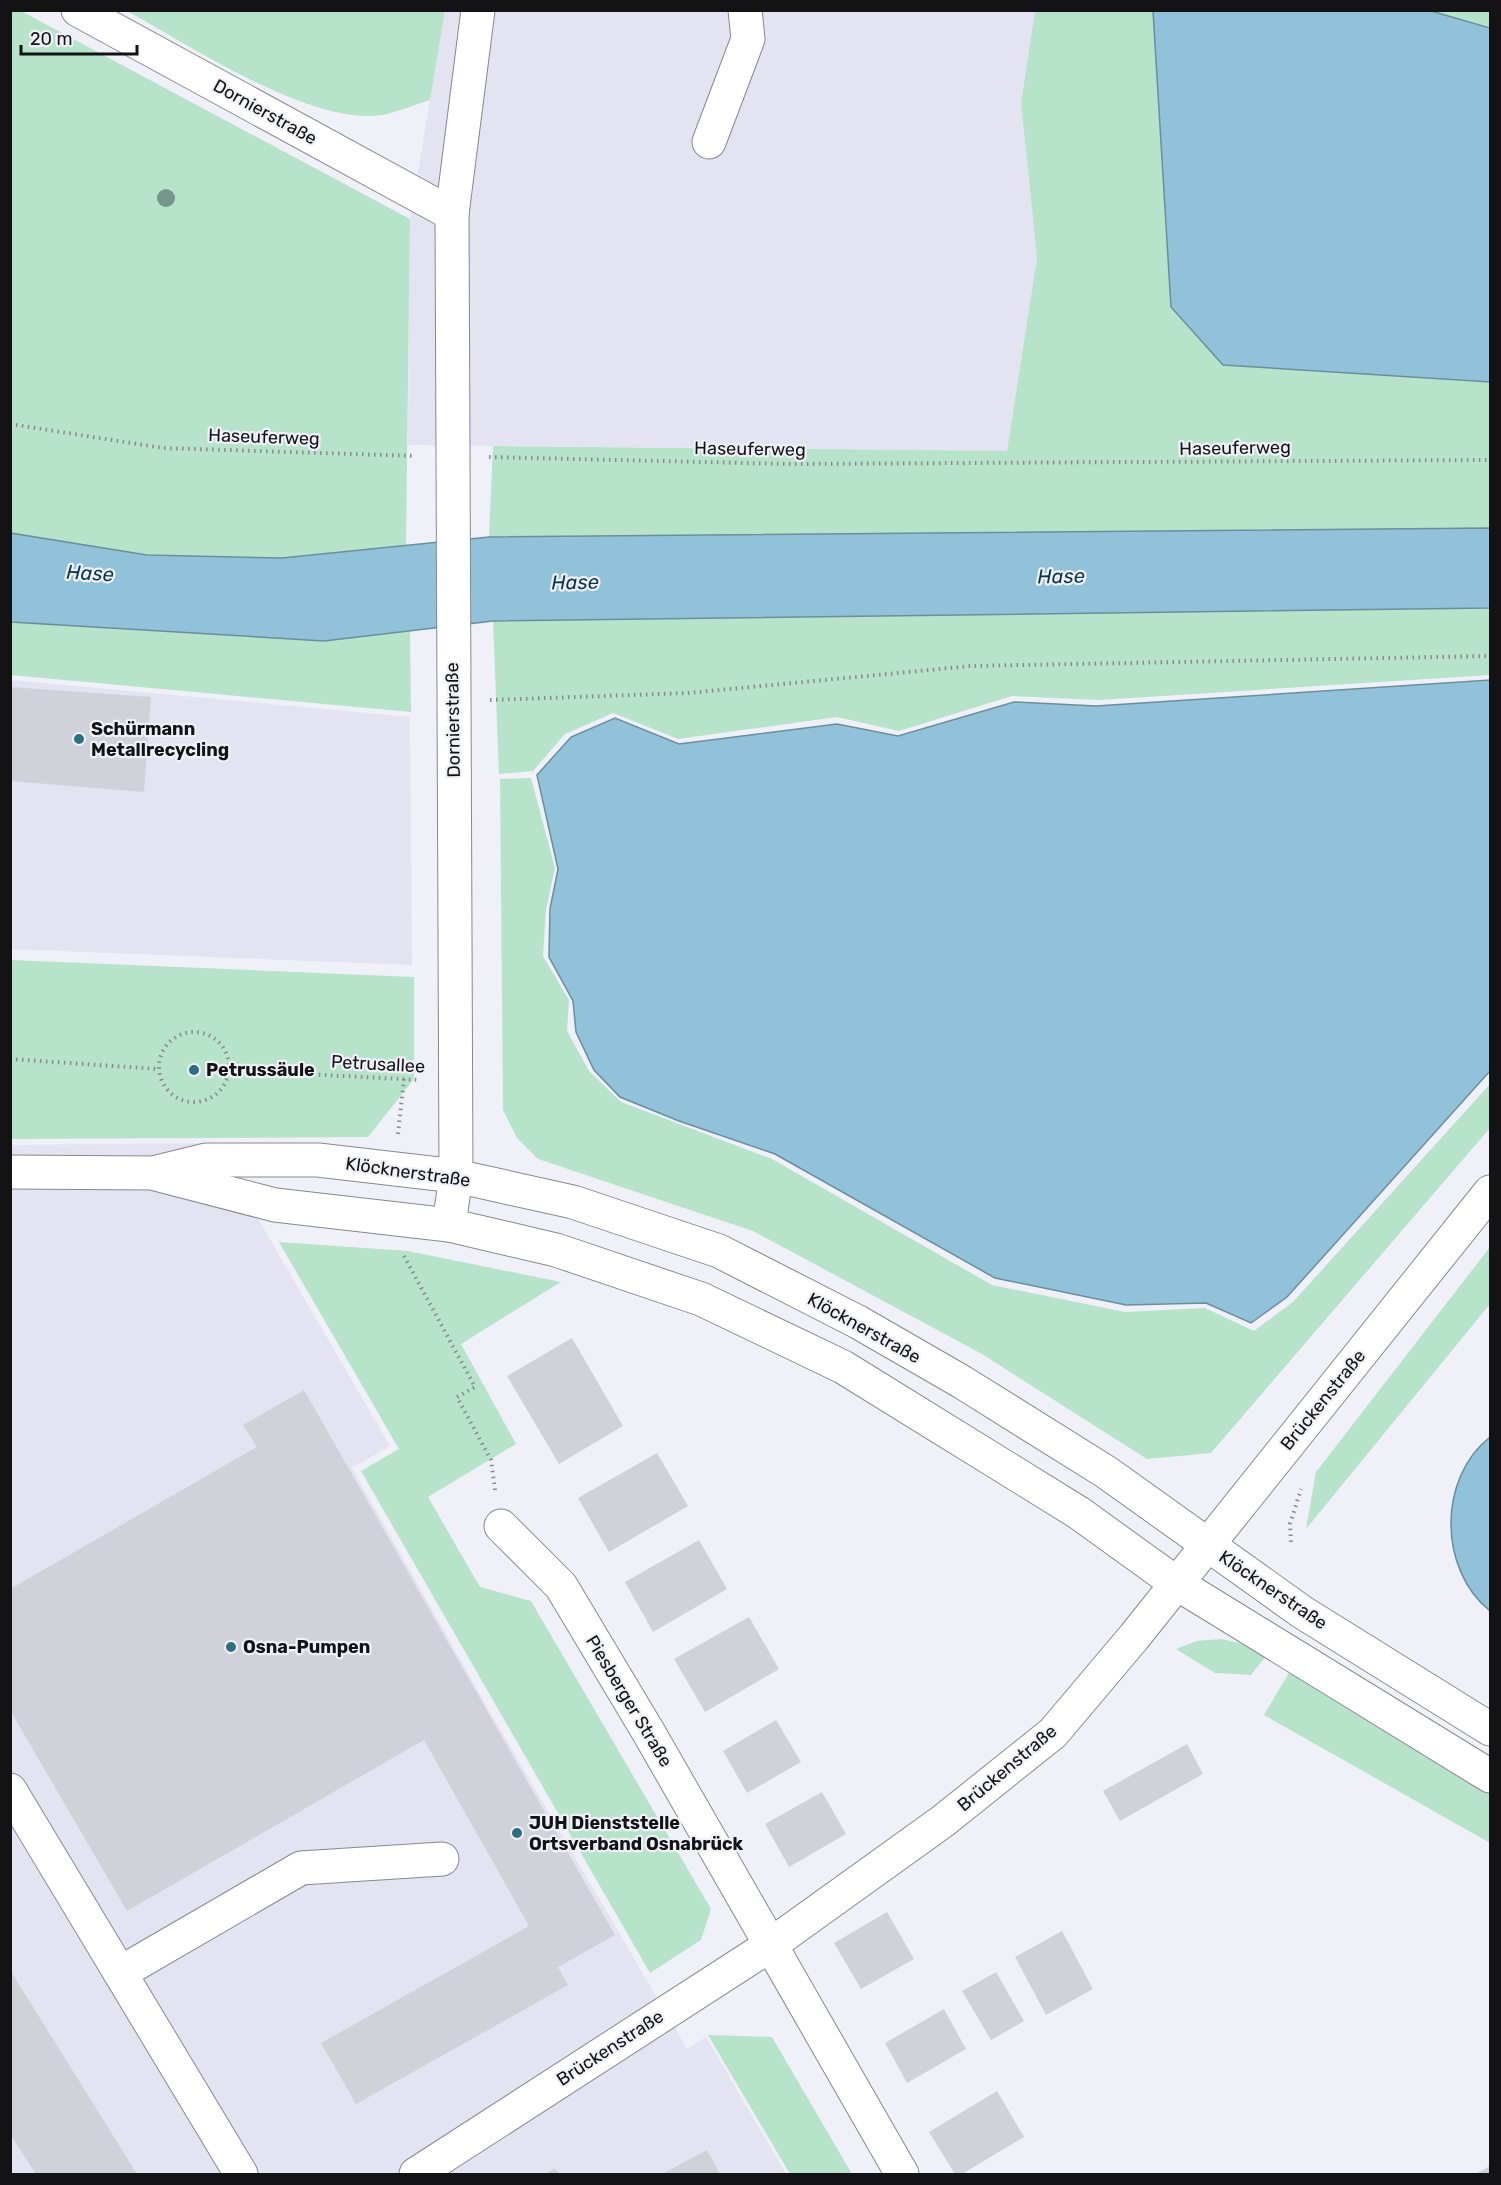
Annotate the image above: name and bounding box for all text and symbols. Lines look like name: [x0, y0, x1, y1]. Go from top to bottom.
scale bar: [21, 18, 136, 56]
text: 20 m: [30, 28, 72, 50]
street label: Dornierstraße: [209, 74, 321, 150]
street label: Haseuferweg: [208, 424, 320, 450]
street label: Haseuferweg: [1179, 436, 1291, 460]
street label: Haseuferweg: [694, 437, 806, 461]
water label: Hase: [66, 560, 114, 586]
water label: Hase: [1037, 564, 1085, 588]
water label: Hase: [551, 570, 599, 594]
street label: Dornierstraße: [441, 662, 465, 778]
place label: Schürmann Metallrecycling: [91, 718, 229, 761]
marker: Schürmann Metallrecycling: [72, 732, 86, 746]
street label: Petrusallee: [330, 1051, 426, 1077]
place label: Petrussäule: [206, 1059, 315, 1081]
marker: Petrussäule: [187, 1063, 201, 1077]
street label: Klöcknerstraße: [344, 1152, 472, 1192]
street label: Klöcknerstraße: [804, 1288, 924, 1368]
street label: Brückenstraße: [1276, 1345, 1370, 1455]
street label: Klöcknerstraße: [1215, 1546, 1331, 1634]
street label: Piesberger Straße: [581, 1631, 677, 1771]
place label: Osna-Pumpen: [243, 1636, 370, 1658]
marker: Osna-Pumpen: [224, 1640, 238, 1654]
street label: Brückenstraße: [953, 1720, 1061, 1816]
place label: JUH Dienststelle Ortsverband Osnabrück: [529, 1812, 744, 1855]
marker: JUH Dienststelle Ortsverband Osnabrück: [510, 1826, 524, 1840]
street label: Brückenstraße: [552, 2005, 668, 2091]

